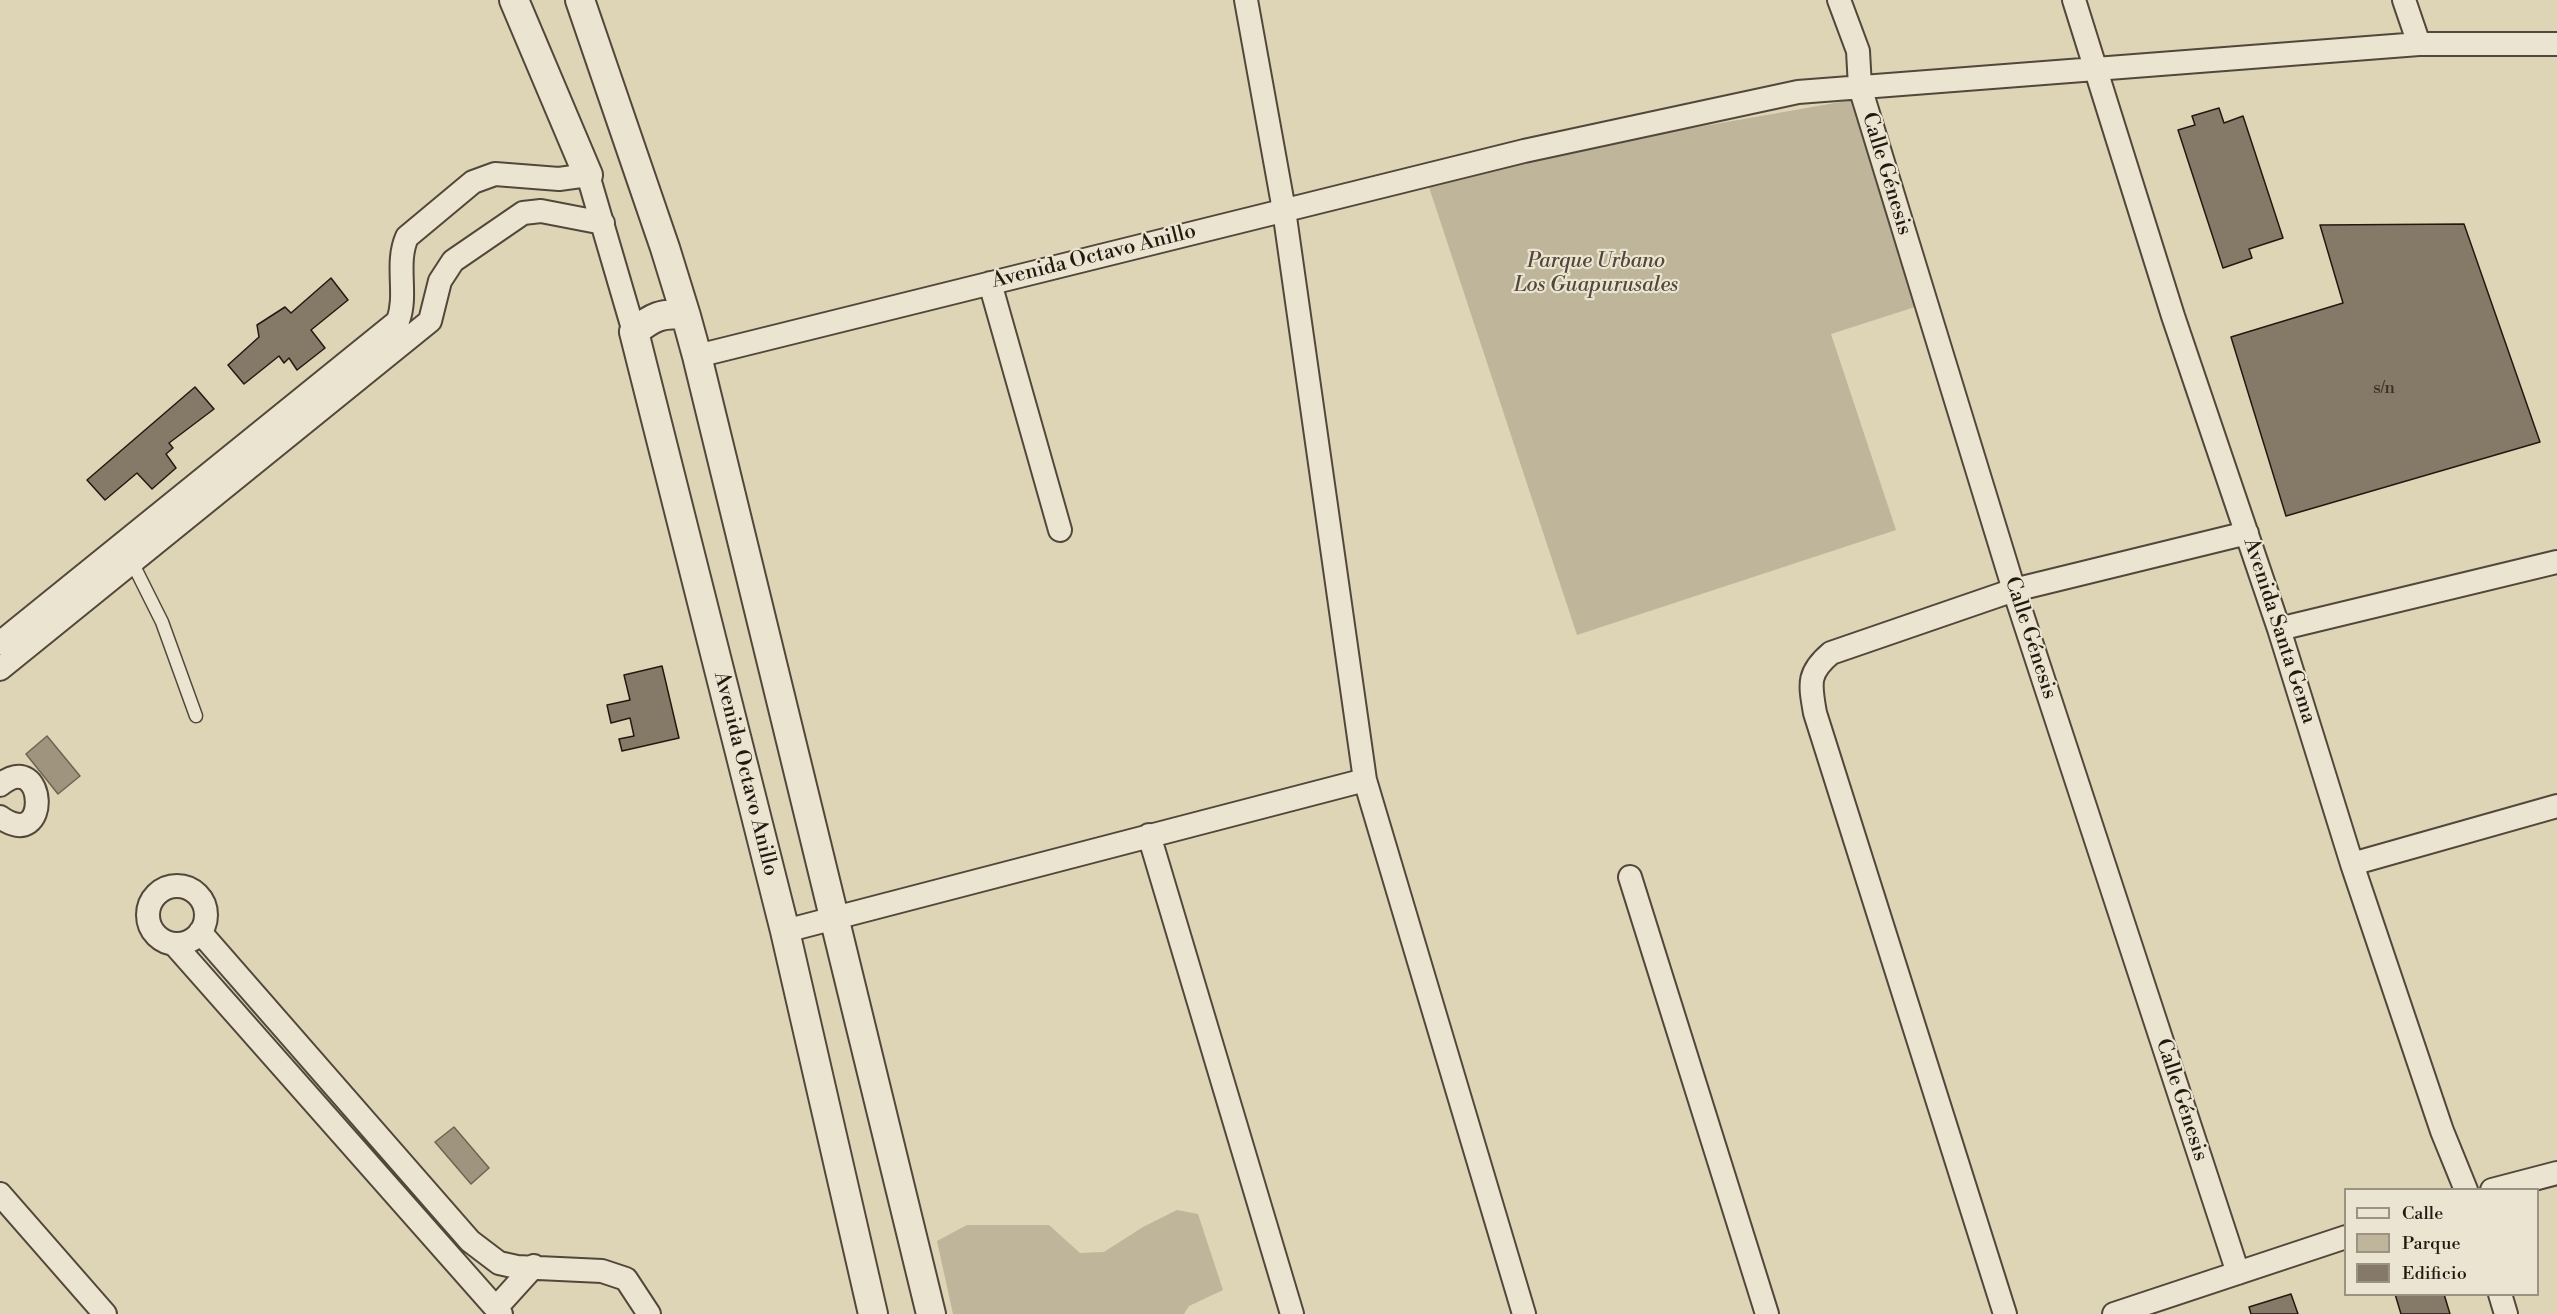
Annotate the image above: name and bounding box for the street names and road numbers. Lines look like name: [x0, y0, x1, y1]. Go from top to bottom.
street label: Calle Génesis: [1855, 110, 1917, 238]
street label: Avenida Octavo Anillo: [989, 219, 1199, 295]
street label: Avenida Santa Gema: [2237, 535, 2321, 727]
street label: Calle Génesis: [1998, 574, 2062, 702]
street label: Avenida Octavo Anillo: [707, 669, 783, 879]
street label: Calle Génesis: [2149, 1036, 2213, 1164]

